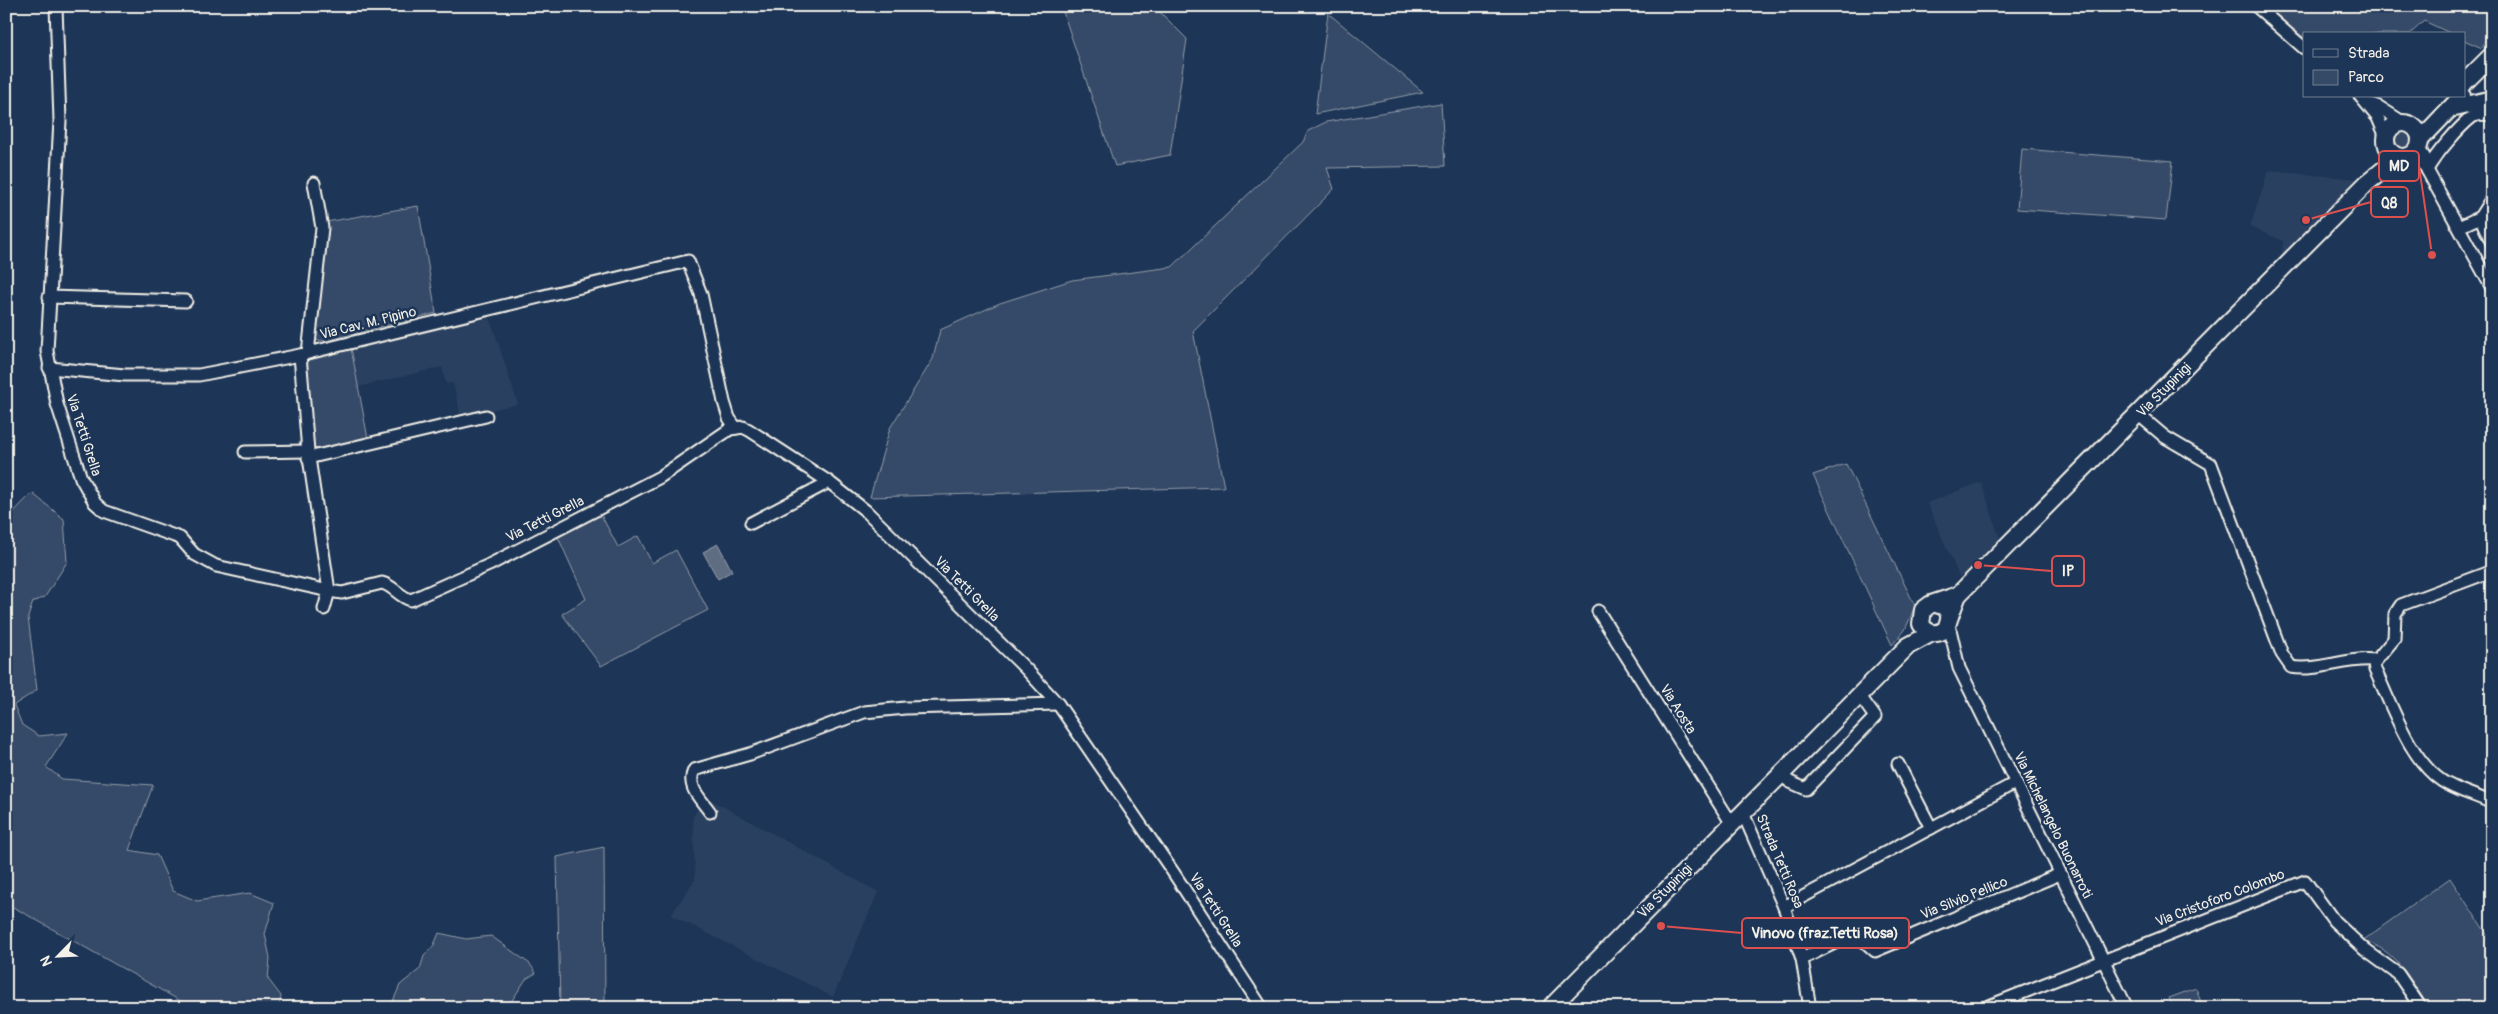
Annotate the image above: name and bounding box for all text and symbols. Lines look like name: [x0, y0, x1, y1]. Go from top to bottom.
legend: [2303, 32, 2466, 98]
text: Strada: [2348, 44, 2389, 63]
text: Parco: [2348, 68, 2384, 87]
callout: MD: [2379, 151, 2419, 181]
text: MD: [2389, 157, 2410, 176]
callout: Q8: [2371, 187, 2408, 217]
text: Q8: [2381, 194, 2398, 213]
street label: Via Cav. M. Pipino: [318, 303, 418, 343]
street label: Via Stupinigi: [2133, 359, 2195, 421]
street label: Via Tetti Grella: [63, 392, 105, 478]
street label: Via Tetti Grella: [503, 492, 587, 546]
street label: Via Tetti Grella: [931, 553, 1003, 625]
callout: IP: [2052, 556, 2084, 586]
text: IP: [2062, 562, 2074, 581]
street label: Via Aosta: [1656, 681, 1700, 737]
street label: Via Michelangelo Buonarroti: [2010, 749, 2096, 901]
street label: Strada Tetti Rosa: [1752, 811, 1808, 911]
street label: Via Stupinigi: [1634, 860, 1696, 922]
street label: Via Cristoforo Colombo: [2153, 865, 2287, 930]
street label: Via Tetti Grella: [1186, 870, 1246, 950]
street label: Via Silvio Pellico: [1918, 873, 2010, 923]
callout: Vinovo (fraz.Tetti Rosa): [1742, 918, 1909, 948]
text: Vinovo (fraz.Tetti Rosa): [1751, 924, 1899, 943]
north arrow: [32, 932, 82, 982]
text: N: [37, 953, 56, 969]

